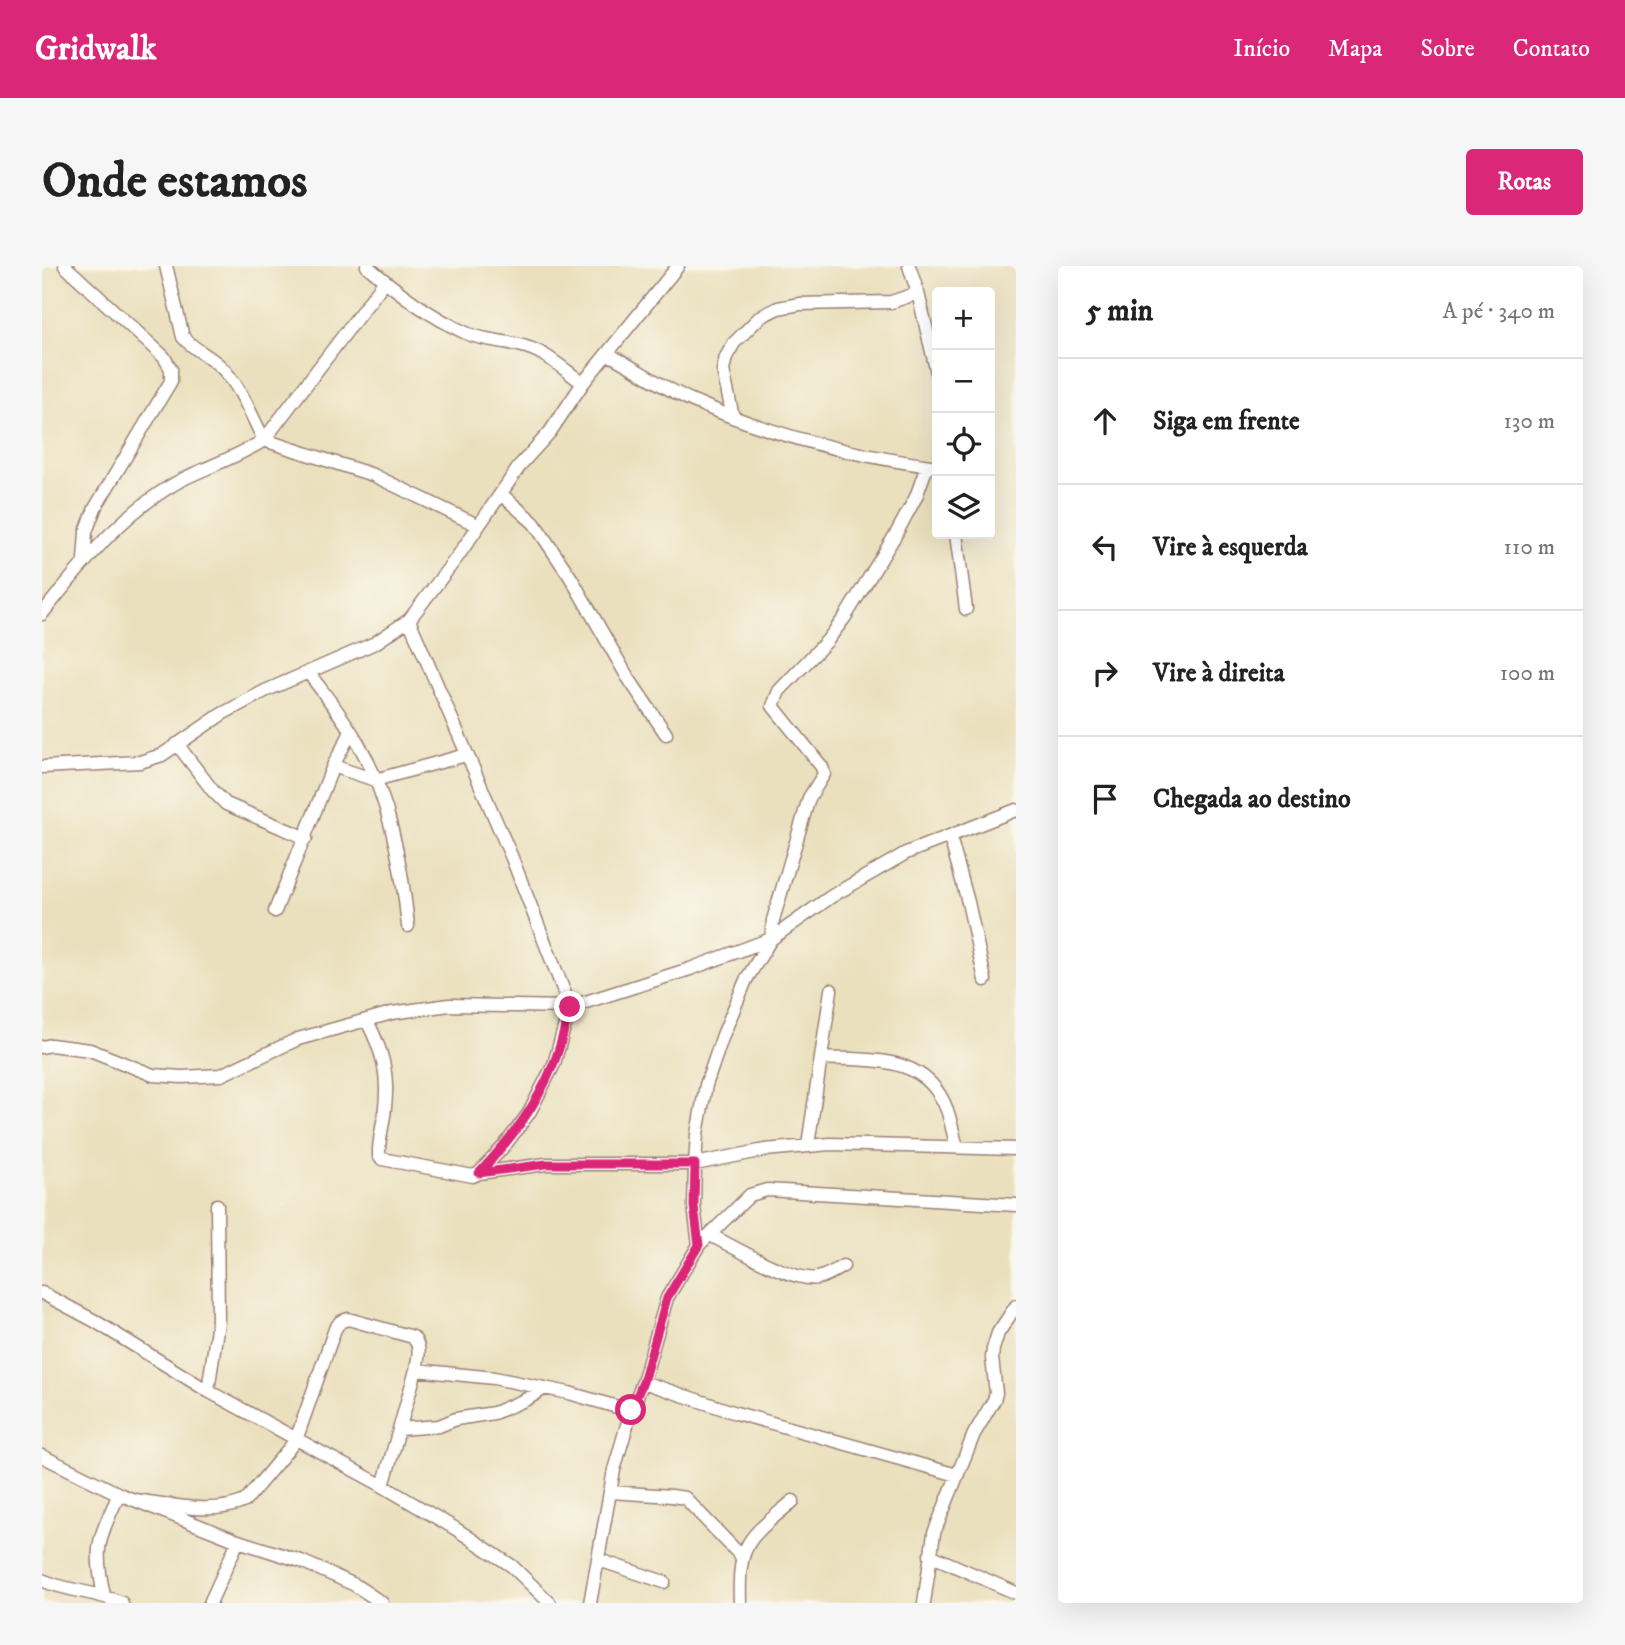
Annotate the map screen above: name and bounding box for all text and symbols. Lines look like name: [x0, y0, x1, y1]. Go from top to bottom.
text: Gridwalk: [35, 29, 157, 70]
text: Início: [1233, 34, 1290, 64]
text: Mapa: [1328, 34, 1382, 64]
text: Sobre: [1420, 34, 1475, 64]
text: Contato: [1513, 34, 1590, 64]
button: Rotas: [1466, 149, 1583, 215]
text: Onde estamos: [42, 151, 307, 213]
map controls: [932, 287, 995, 539]
button: +: [932, 287, 995, 350]
text: 5 min: [1086, 293, 1153, 330]
text: A pé · 340 m: [1443, 297, 1555, 326]
button: −: [932, 350, 995, 413]
icon: ahead: [1086, 402, 1124, 440]
text: Siga em frente: [1153, 405, 1300, 438]
text: 130 m: [1503, 407, 1555, 436]
button: locate: [932, 413, 995, 476]
button: layers: [932, 476, 995, 539]
icon: left: [1086, 528, 1124, 566]
text: Vire à esquerda: [1153, 531, 1308, 564]
text: 110 m: [1504, 533, 1555, 562]
icon: right: [1086, 654, 1124, 692]
text: Vire à direita: [1153, 657, 1285, 690]
text: 100 m: [1500, 659, 1555, 688]
icon: arrive: [1086, 780, 1124, 818]
text: Chegada ao destino: [1153, 783, 1351, 816]
route end: [554, 991, 585, 1022]
route start: [615, 1394, 646, 1425]

